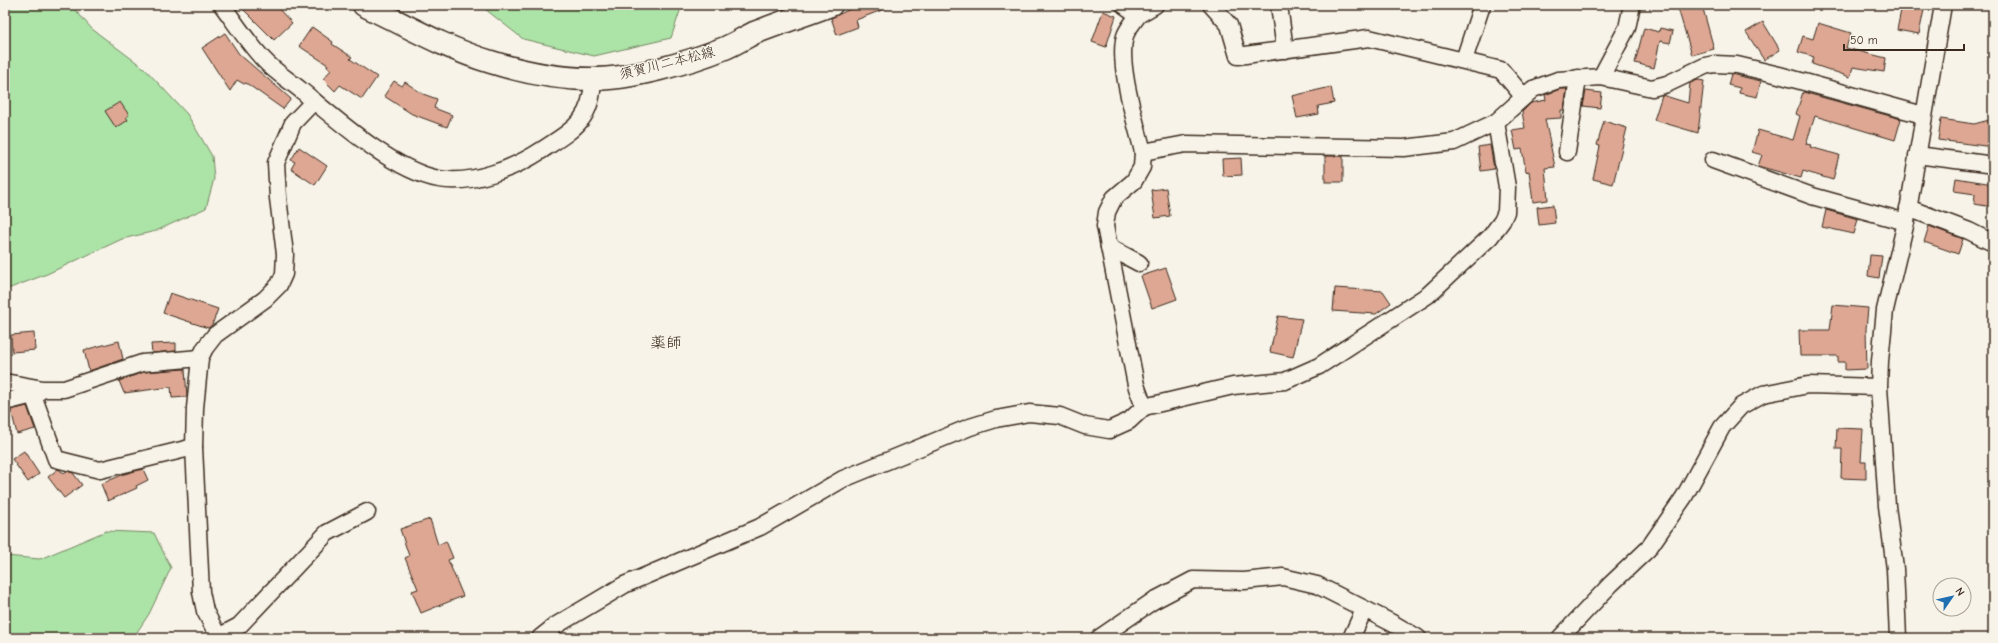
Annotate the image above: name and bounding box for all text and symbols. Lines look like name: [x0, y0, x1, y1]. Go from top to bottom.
scale bar: [1844, 26, 1964, 52]
text: 50 m: [1850, 33, 1878, 47]
street label: 須賀川二本松線: [617, 43, 717, 83]
district label: 薬師: [650, 334, 682, 352]
north arrow: [1932, 577, 1972, 617]
text: N: [1952, 585, 1967, 598]

